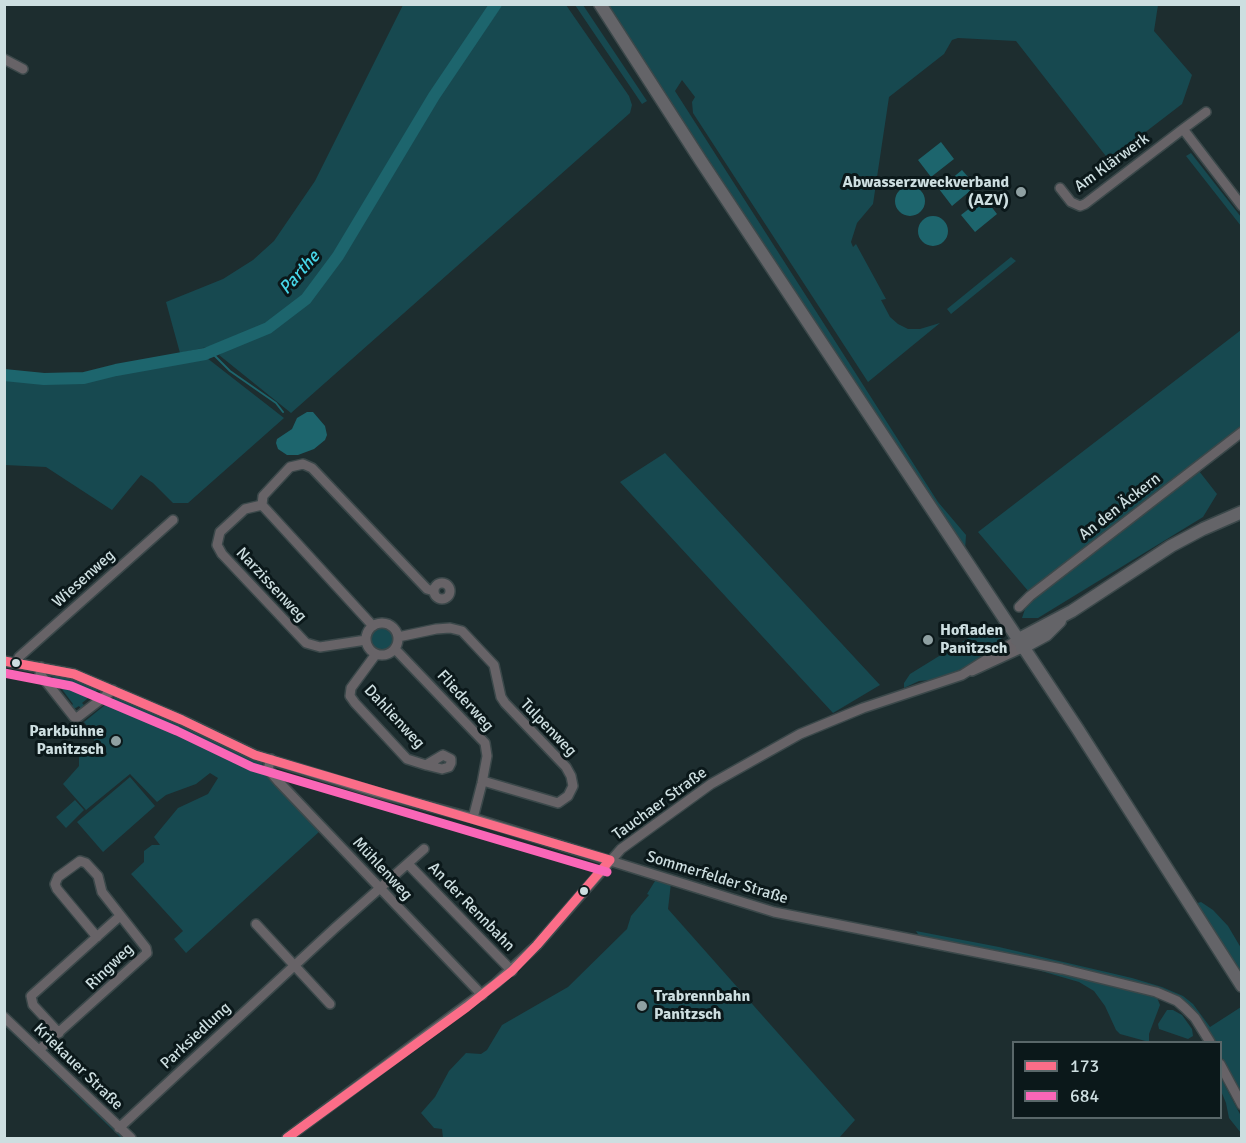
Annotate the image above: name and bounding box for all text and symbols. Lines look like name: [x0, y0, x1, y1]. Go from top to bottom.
street label: Am Klärwerk: [1071, 129, 1153, 197]
place label: Abwasserzweckverband (AZV): [842, 173, 1009, 211]
marker: Abwasserzweckverband (AZV): [1014, 185, 1028, 199]
water label: Parthe: [275, 247, 325, 299]
street label: An den Äckern: [1075, 469, 1165, 545]
street label: Narzissenweg: [232, 544, 310, 626]
street label: Wiesenweg: [49, 546, 119, 612]
place label: Hofladen Panitzsch: [940, 621, 1008, 659]
marker: Hofladen Panitzsch: [921, 633, 935, 647]
unlabelled marker: [10, 657, 22, 669]
street label: Fliederweg: [432, 666, 498, 736]
street label: Dahlienweg: [360, 681, 428, 753]
street label: Tulpenweg: [516, 695, 580, 761]
place label: Parkbühne Panitzsch: [29, 722, 104, 760]
marker: Parkbühne Panitzsch: [109, 734, 123, 748]
street label: Tauchaer Straße: [609, 763, 711, 845]
street label: Mühlenweg: [348, 833, 416, 905]
street label: Sommerfelder Straße: [644, 847, 790, 909]
street label: An der Rennbahn: [424, 858, 518, 956]
unlabelled marker: [578, 885, 590, 897]
street label: Ringweg: [82, 940, 138, 994]
place label: Trabrennbahn Panitzsch: [654, 987, 750, 1025]
street label: Parksiedlung: [157, 999, 235, 1073]
marker: Trabrennbahn Panitzsch: [635, 999, 649, 1013]
street label: Kriekauer Straße: [29, 1020, 127, 1114]
legend: [1012, 1041, 1222, 1119]
text: 173: [1070, 1055, 1099, 1077]
text: 684: [1070, 1085, 1099, 1107]

